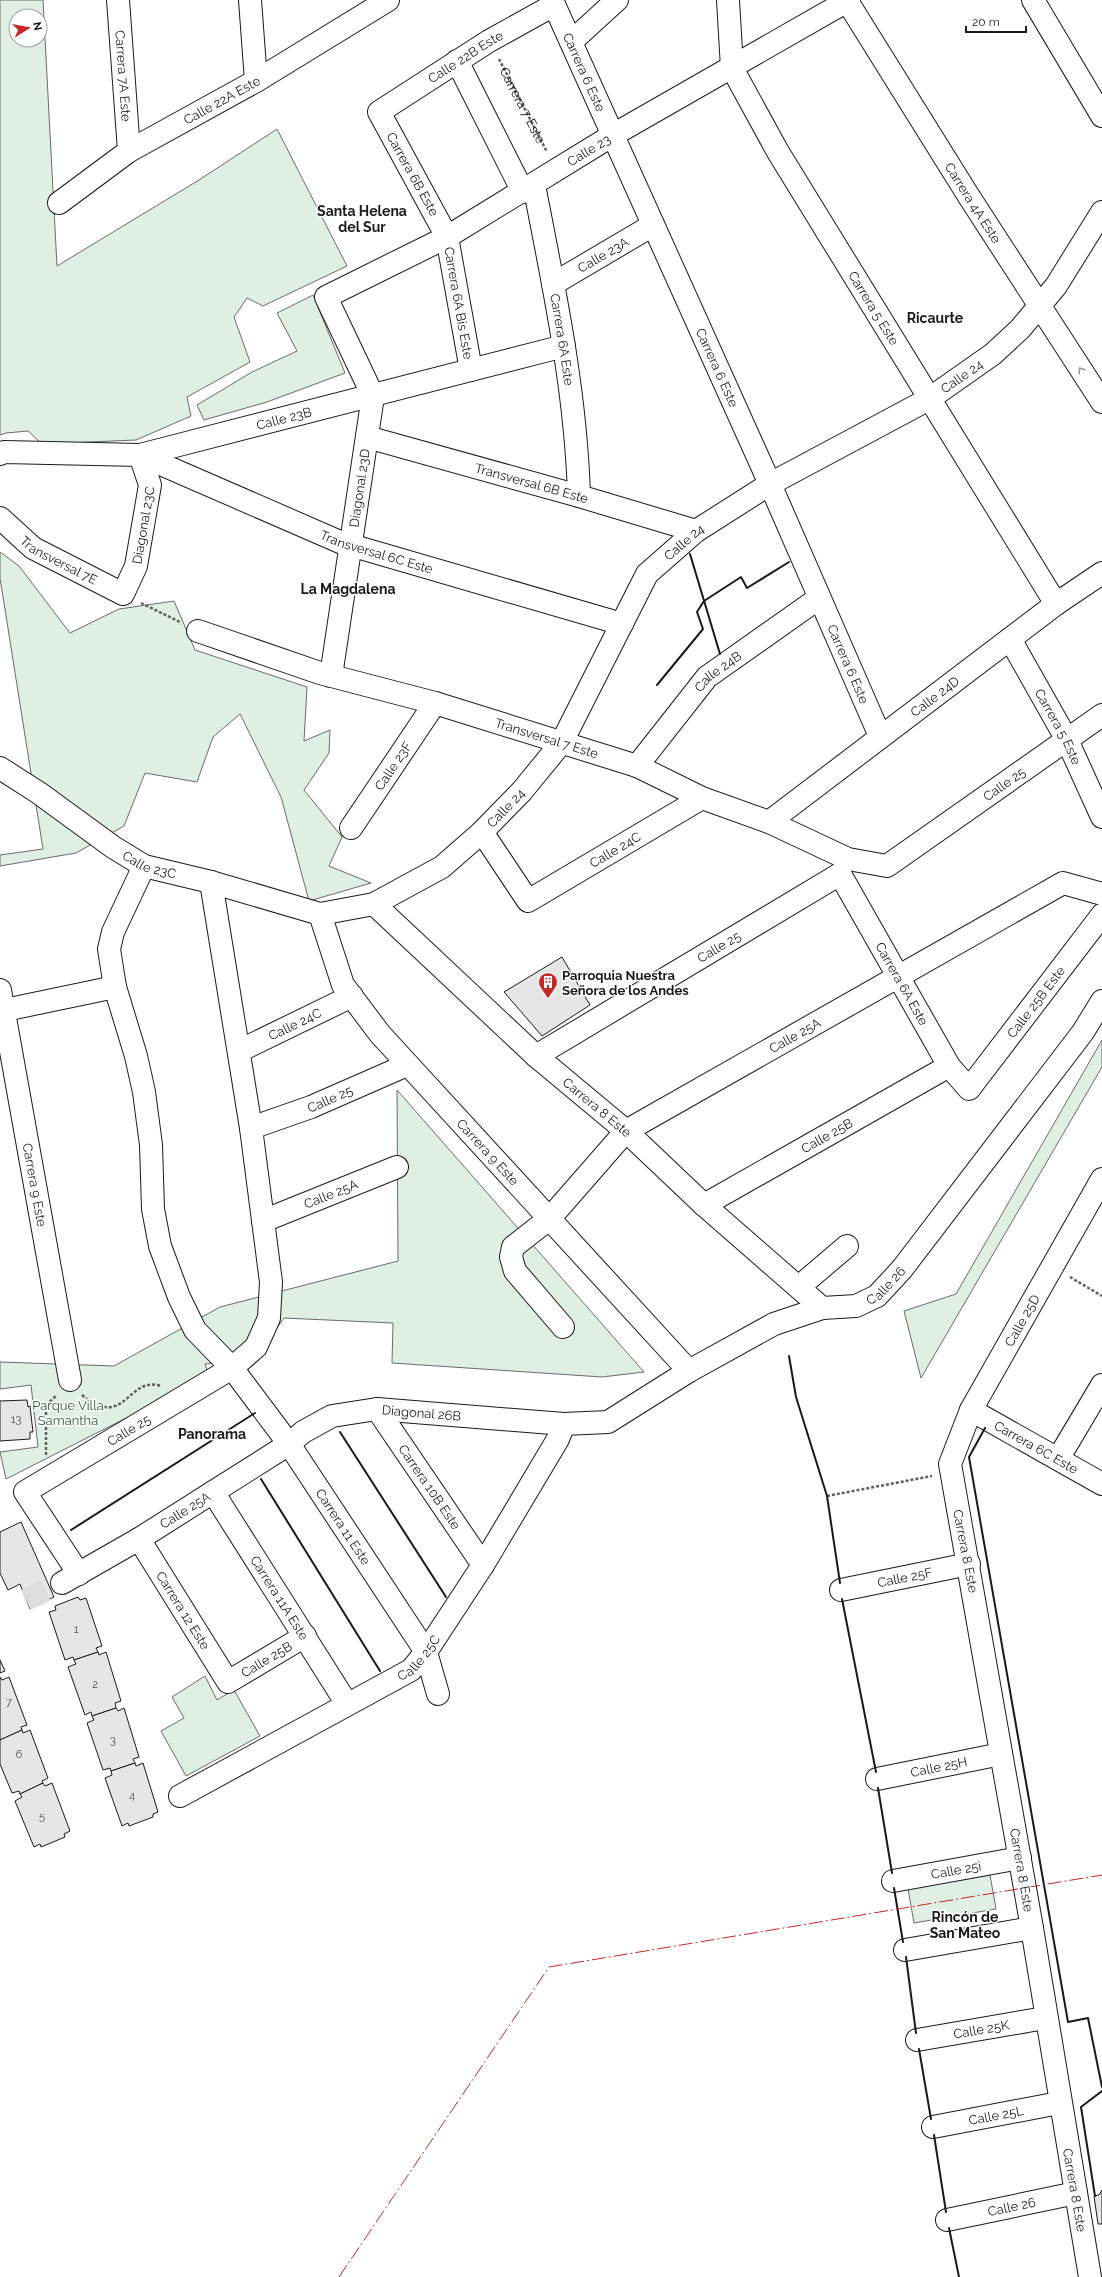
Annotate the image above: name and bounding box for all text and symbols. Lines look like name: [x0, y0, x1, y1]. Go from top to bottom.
north arrow: [8, 8, 48, 48]
scale bar: [966, 8, 1026, 34]
text: 20 m: [972, 15, 1000, 29]
text: N: [30, 21, 45, 32]
street label: Calle 22B Este: [425, 28, 506, 86]
street label: Carrera 7A Este: [112, 30, 134, 122]
street label: Carrera 6 Este: [560, 30, 608, 114]
street label: Carrera 7 Este: [496, 65, 548, 146]
street label: Calle 22A Este: [181, 73, 263, 128]
street label: Carrera 6B Este: [383, 130, 442, 219]
street label: Calle 23: [565, 131, 613, 169]
street label: Carrera 4A Este: [942, 160, 1004, 246]
district label: Santa Helena del Sur: [317, 203, 407, 235]
street label: Calle 23A: [575, 234, 632, 276]
street label: Carrera 6A Bis Este: [441, 246, 476, 361]
street label: Carrera 5 Este: [845, 269, 902, 348]
street label: Carrera 6A Este: [547, 292, 577, 387]
district label: Ricaurte: [907, 310, 964, 326]
street label: Carrera 6 Este: [693, 326, 741, 410]
street label: Calle 24: [938, 357, 986, 396]
one-way arrow: [1078, 367, 1085, 374]
street label: Calle 23B: [255, 404, 313, 433]
street label: Diagonal 23D: [346, 448, 373, 528]
street label: Transversal 6B Este: [473, 460, 590, 506]
street label: Diagonal 23C: [129, 485, 158, 565]
street label: Calle 24: [661, 521, 707, 564]
street label: Transversal 6C Este: [318, 527, 435, 577]
street label: Transversal 7E: [17, 533, 100, 588]
district label: La Magdalena: [301, 581, 395, 597]
street label: Carrera 6 Este: [824, 622, 872, 706]
street label: Calle 24B: [691, 648, 745, 695]
street label: Calle 24D: [908, 673, 962, 720]
street label: Carrera 5 Este: [1032, 686, 1084, 767]
street label: Transversal 7 Este: [493, 715, 600, 762]
street label: Calle 23F: [372, 739, 415, 793]
street label: Calle 25: [980, 764, 1028, 804]
street label: Calle 24: [484, 786, 528, 831]
street label: Calle 24C: [587, 829, 644, 871]
street label: Calle 23C: [120, 848, 178, 881]
street label: Calle 25: [695, 928, 743, 966]
street label: Carrera 6A Este: [872, 940, 931, 1028]
street label: Calle 25B Este: [1004, 963, 1068, 1041]
place label: Parroquia Nuestra Señora de los Andes: [562, 968, 689, 998]
building icon: Parroquia Nuestra Señora de los Andes: [537, 971, 559, 999]
street label: Calle 24C: [266, 1005, 324, 1044]
street label: Calle 25A: [767, 1015, 823, 1056]
street label: Carrera 8 Este: [560, 1075, 635, 1141]
street label: Calle 25: [305, 1083, 355, 1116]
street label: Calle 25B: [799, 1115, 855, 1156]
street label: Carrera 9 Este: [454, 1116, 522, 1189]
street label: Carrera 9 Este: [20, 1142, 49, 1228]
street label: Calle 25A: [302, 1177, 360, 1212]
street label: Calle 26: [864, 1264, 909, 1308]
street label: Calle 25D: [1002, 1292, 1043, 1349]
park label: Parque Villa Samantha: [32, 1398, 104, 1428]
street label: Diagonal 26B: [381, 1402, 462, 1424]
street label: Calle 25: [104, 1412, 153, 1449]
house number: 13: [11, 1413, 21, 1426]
street label: Carrera 6C Este: [992, 1418, 1081, 1477]
district label: Panorama: [178, 1426, 246, 1442]
street label: Carrera 10B Este: [395, 1442, 464, 1533]
street label: Carrera 11 Este: [312, 1486, 374, 1568]
street label: Calle 25A: [157, 1489, 213, 1532]
street label: Carrera 8 Este: [950, 1508, 981, 1594]
street label: Carrera 11A Este: [247, 1553, 312, 1643]
street label: Calle 25F: [876, 1565, 934, 1590]
street label: Carrera 12 Este: [153, 1569, 213, 1653]
house number: 1: [74, 1623, 79, 1636]
street label: Calle 25C: [395, 1632, 443, 1684]
street label: Calle 25B: [238, 1638, 295, 1681]
house number: 2: [92, 1678, 98, 1691]
house number: 7: [6, 1696, 12, 1709]
house number: 3: [110, 1734, 116, 1747]
house number: 6: [16, 1748, 23, 1761]
street label: Calle 25H: [909, 1754, 969, 1780]
house number: 4: [129, 1789, 135, 1802]
house number: 5: [39, 1810, 45, 1823]
street label: Carrera 8 Este: [1007, 1827, 1036, 1913]
street label: Calle 25i: [930, 1858, 982, 1882]
district label: Rincón de San Mateo: [930, 1909, 1001, 1941]
street label: Calle 25K: [952, 2017, 1011, 2042]
street label: Calle 25L: [967, 2103, 1025, 2128]
street label: Carrera 8 Este: [1060, 2147, 1089, 2233]
street label: Calle 26: [986, 2195, 1037, 2219]

